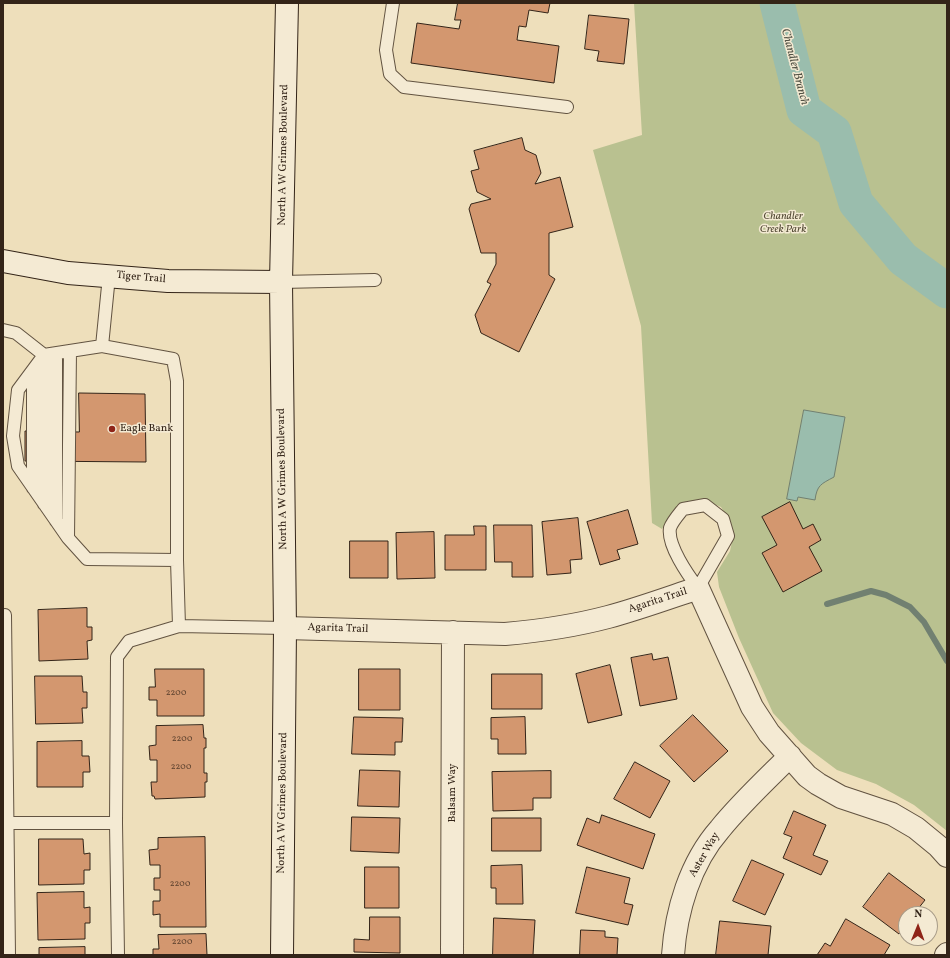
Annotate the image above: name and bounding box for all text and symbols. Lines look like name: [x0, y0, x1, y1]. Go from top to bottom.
water label: Chandler Branch: [777, 27, 811, 107]
street label: North A W Grimes Boulevard: [276, 84, 292, 226]
park label: Chandler Creek Park: [760, 210, 806, 236]
street label: Tiger Trail: [116, 269, 166, 287]
street label: North A W Grimes Boulevard: [275, 408, 291, 550]
place label: Eagle Bank: [120, 422, 173, 436]
marker: Eagle Bank: [107, 424, 117, 434]
street label: Agarita Trail: [627, 585, 689, 617]
street label: Agarita Trail: [307, 621, 369, 637]
house number: 2200: [166, 688, 186, 698]
street label: North A W Grimes Boulevard: [275, 732, 291, 874]
house number: 2200: [172, 734, 192, 744]
house number: 2200: [171, 762, 191, 772]
street label: Balsam Way: [446, 763, 460, 823]
street label: Aster Way: [687, 830, 723, 880]
house number: 2200: [170, 879, 190, 889]
north arrow: [898, 906, 938, 946]
text: N: [914, 907, 922, 922]
house number: 2200: [172, 937, 192, 947]

